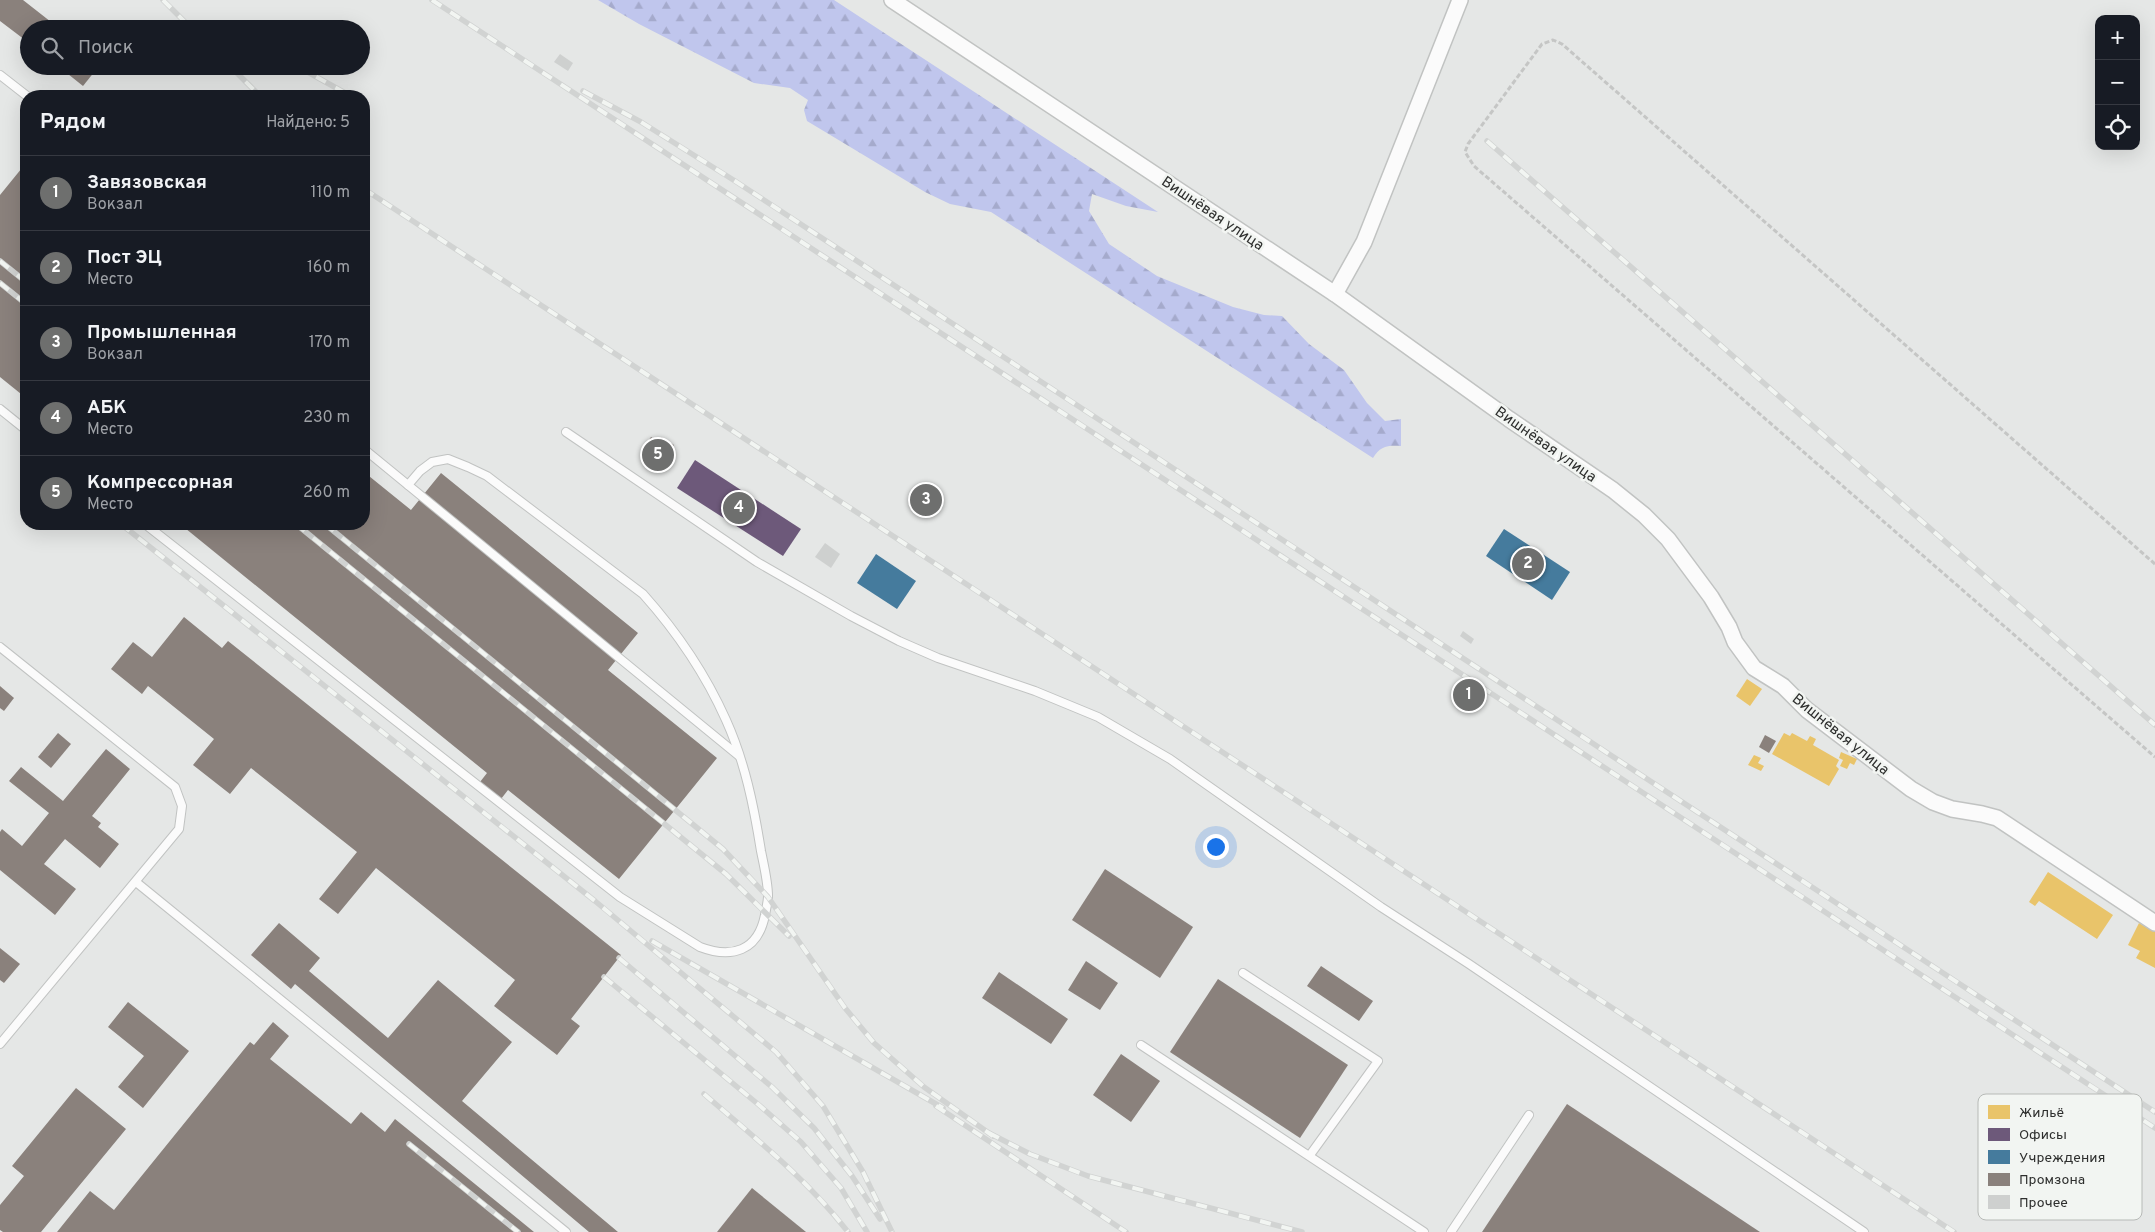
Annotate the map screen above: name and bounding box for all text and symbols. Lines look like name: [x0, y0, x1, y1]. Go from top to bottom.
map controls: [2095, 15, 2140, 150]
button: +: [2095, 15, 2140, 60]
search box: [20, 20, 370, 75]
icon: search: [38, 34, 66, 62]
text: Поиск: [78, 36, 134, 60]
button: −: [2095, 60, 2140, 105]
button: locate: [2095, 105, 2140, 150]
text: Рядом: [40, 109, 106, 136]
text: Найдено: 5: [266, 113, 350, 133]
text: Завязовская: [87, 171, 207, 195]
street label: Вишнёвая улица: [1157, 173, 1267, 256]
text: 1: [53, 183, 59, 203]
text: 110 m: [310, 183, 350, 203]
text: Вокзал: [87, 195, 143, 215]
text: Пост ЭЦ: [87, 246, 162, 270]
text: 2: [51, 258, 61, 278]
text: 160 m: [307, 258, 350, 278]
text: Место: [87, 270, 133, 290]
text: Промышленная: [87, 321, 237, 345]
text: 3: [51, 333, 61, 353]
text: 170 m: [309, 333, 350, 353]
text: Вокзал: [87, 345, 143, 365]
text: АБК: [87, 396, 127, 420]
street label: Вишнёвая улица: [1491, 403, 1600, 487]
text: 4: [51, 408, 61, 428]
text: 230 m: [303, 408, 350, 428]
text: Место: [87, 420, 133, 440]
pin: 5: [642, 436, 674, 474]
text: Компрессорная: [87, 471, 233, 495]
pin: 3: [910, 481, 942, 519]
text: 5: [51, 483, 61, 503]
text: 260 m: [303, 483, 350, 503]
pin: 4: [723, 489, 755, 527]
text: Место: [87, 495, 133, 515]
pin: 2: [1512, 545, 1544, 583]
pin: 1: [1453, 676, 1485, 714]
street label: Вишнёвая улица: [1788, 690, 1893, 780]
your location: [1203, 834, 1229, 860]
legend: [1978, 1094, 2142, 1220]
text: Жильё: [2019, 1105, 2064, 1122]
text: Офисы: [2019, 1127, 2067, 1144]
text: Учреждения: [2019, 1150, 2105, 1167]
text: Промзона: [2019, 1172, 2085, 1189]
text: Прочее: [2019, 1195, 2068, 1212]

